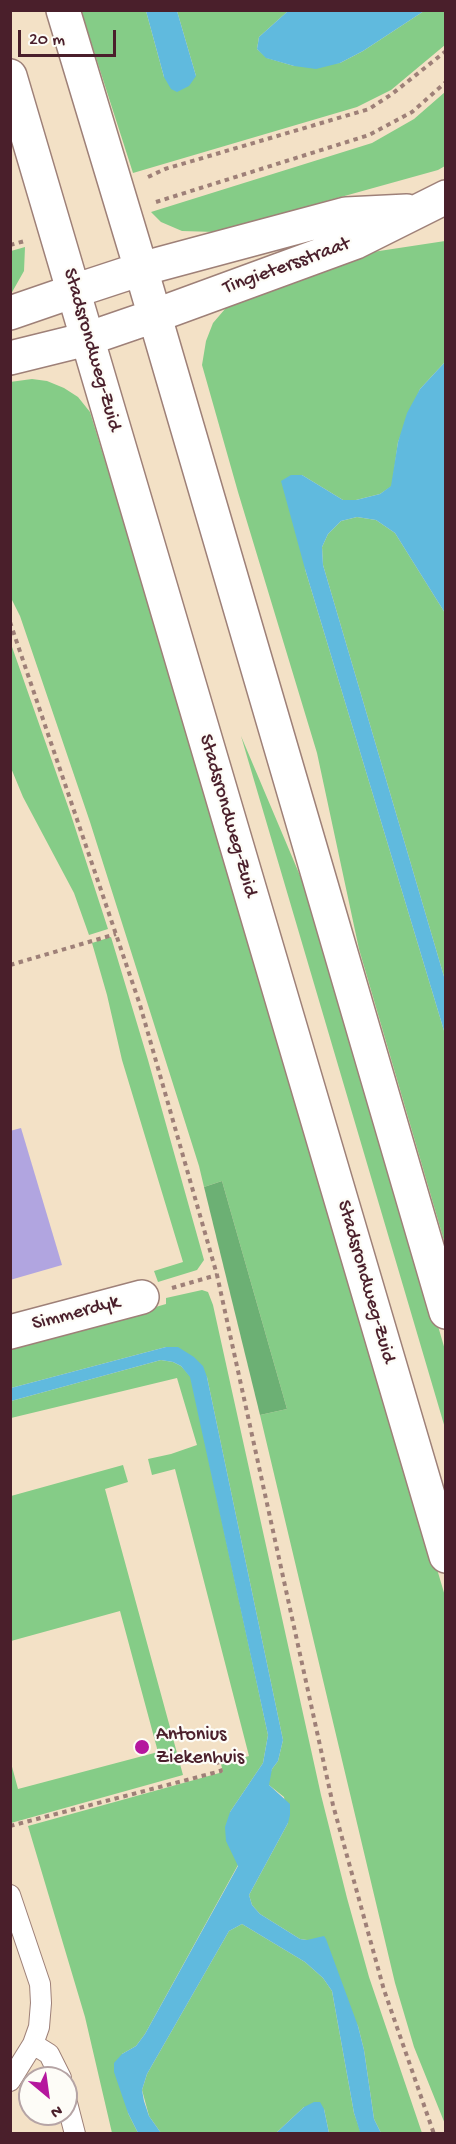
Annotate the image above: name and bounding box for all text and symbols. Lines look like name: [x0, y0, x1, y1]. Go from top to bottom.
scale bar: [21, 18, 118, 56]
text: 20 m: [29, 30, 65, 51]
street label: Tingietersstraat: [220, 233, 354, 301]
street label: Stadsrondweg-Zuid: [56, 266, 126, 434]
street label: Stadsrondweg-Zuid: [192, 732, 262, 900]
street label: Stadsrondweg-Zuid: [330, 1198, 400, 1366]
street label: Simmerdyk: [29, 1291, 123, 1337]
place label: Antonius Ziekenhuis: [156, 1724, 244, 1771]
marker: Antonius Ziekenhuis: [133, 1738, 151, 1756]
north arrow: [18, 2066, 78, 2126]
text: N: [47, 2100, 65, 2121]

